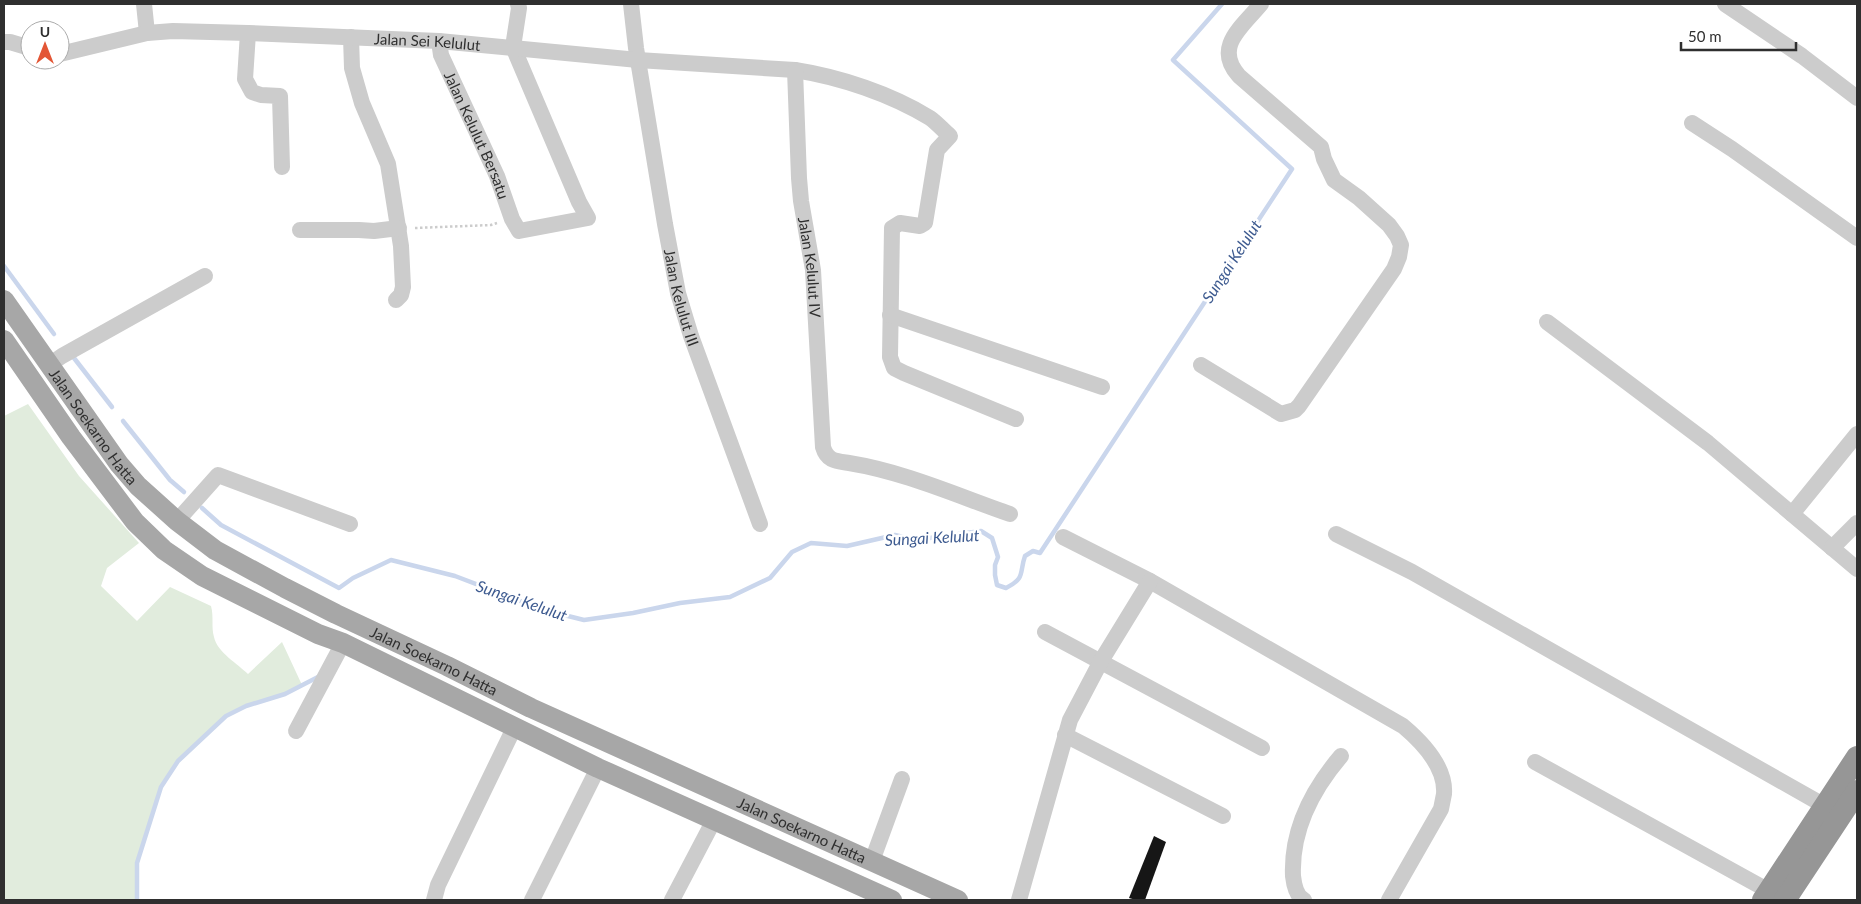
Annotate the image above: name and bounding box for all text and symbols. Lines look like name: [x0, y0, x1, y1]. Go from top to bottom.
north arrow: [20, 20, 70, 70]
scale bar: [1681, 20, 1796, 52]
text: U: [40, 23, 50, 40]
text: 50 m: [1688, 27, 1722, 45]
street label: Jalan Sei Kelulut: [374, 29, 482, 54]
street label: Jalan Kelulut Bersatu: [441, 68, 513, 201]
street label: Jalan Kelulut IV: [795, 215, 825, 319]
water label: Sungai Kelulut: [1197, 216, 1265, 306]
street label: Jalan Kelulut III: [661, 247, 703, 349]
street label: Jalan Soekarno Hatta: [46, 365, 142, 488]
water label: Sungai Kelulut: [884, 525, 980, 549]
water label: Sungai Kelulut: [474, 576, 570, 625]
street label: Jalan Soekarno Hatta: [368, 622, 501, 699]
street label: Jalan Soekarno Hatta: [735, 793, 869, 867]

